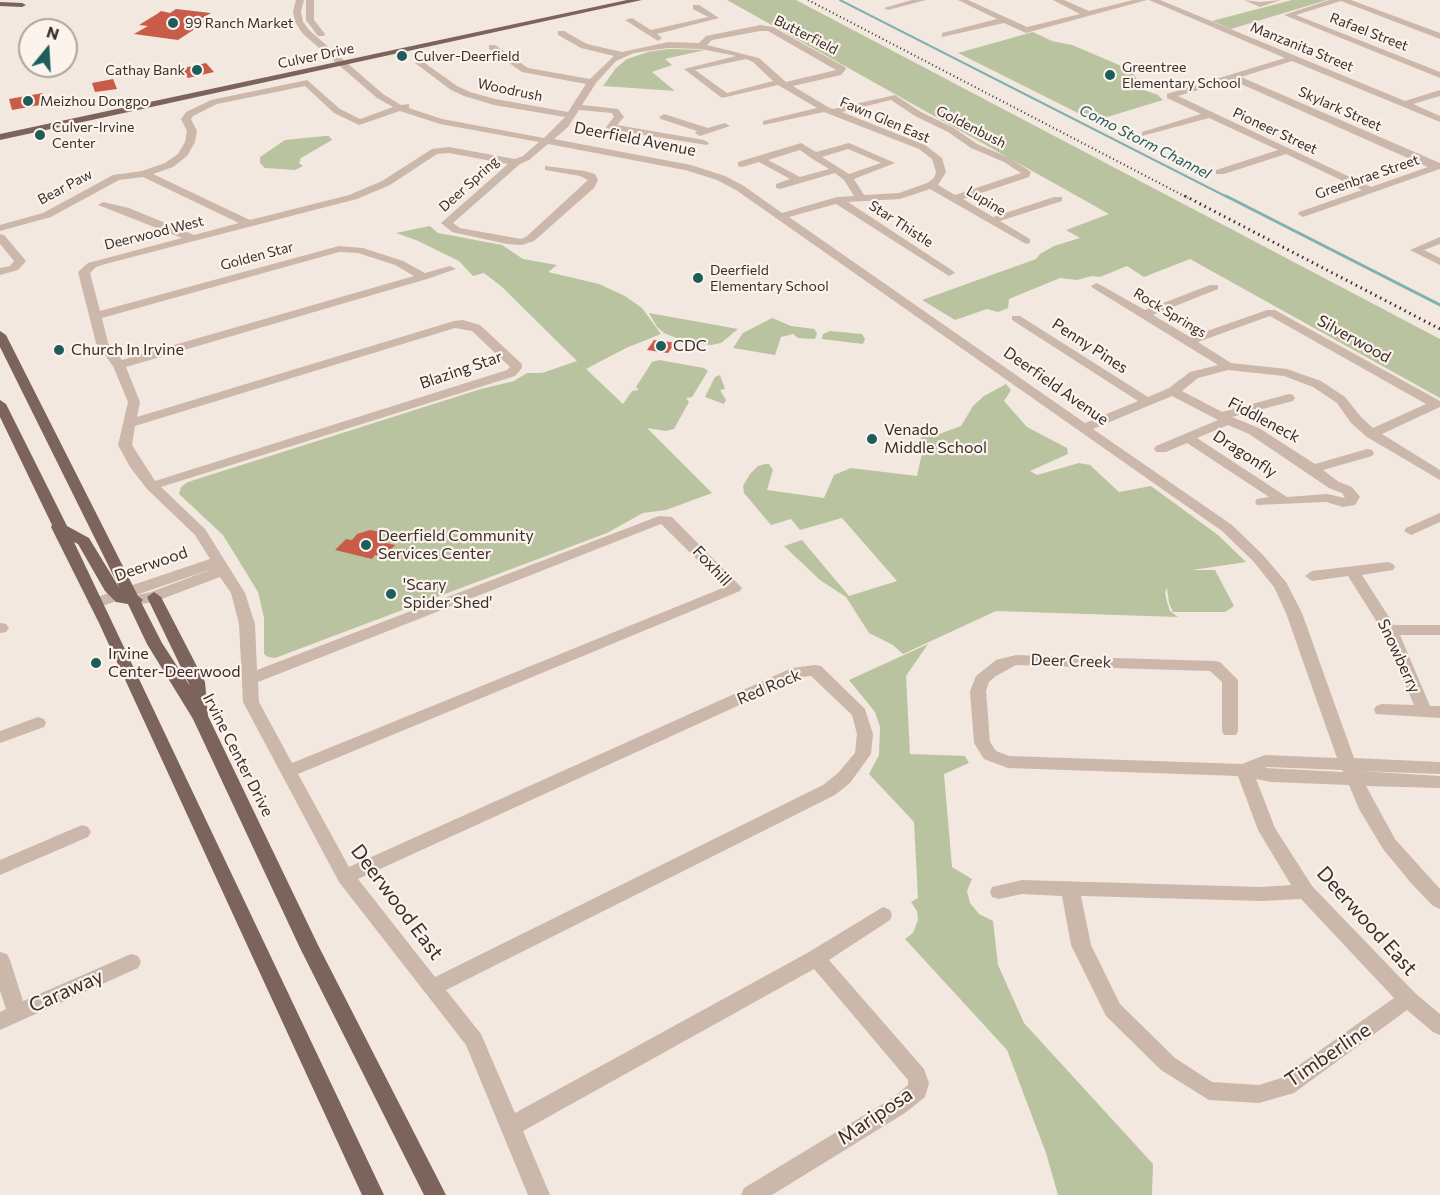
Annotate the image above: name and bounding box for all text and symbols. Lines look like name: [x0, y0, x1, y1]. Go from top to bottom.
street label: Rafael Street: [1327, 9, 1411, 55]
street label: Butterfield: [771, 12, 841, 58]
place label: 99 Ranch Market: [185, 15, 293, 31]
marker: 99 Ranch Market: [166, 16, 180, 30]
north arrow: [18, 18, 78, 78]
street label: Manzanita Street: [1248, 19, 1356, 75]
text: N: [44, 21, 62, 43]
street label: Culver Drive: [276, 40, 356, 72]
place label: Culver-Deerfield: [414, 48, 520, 64]
marker: Culver-Deerfield: [395, 49, 409, 63]
place label: Greentree Elementary School: [1122, 59, 1241, 92]
place label: Cathay Bank: [105, 62, 185, 78]
marker: Cathay Bank: [190, 63, 204, 77]
marker: Greentree Elementary School: [1103, 68, 1117, 82]
street label: Woodrush: [476, 75, 544, 105]
street label: Skylark Street: [1296, 83, 1384, 135]
place label: Meizhou Dongpo: [40, 93, 149, 109]
street label: Fawn Glen East: [837, 93, 933, 147]
marker: Meizhou Dongpo: [21, 94, 35, 108]
water label: Como Storm Channel: [1076, 101, 1214, 183]
street label: Goldenbush: [933, 102, 1009, 152]
street label: Pioneer Street: [1230, 104, 1320, 158]
street label: Deerfield Avenue: [572, 118, 698, 160]
place label: Culver-Irvine Center: [52, 119, 134, 152]
marker: Culver-Irvine Center: [33, 128, 47, 142]
street label: Greenbrae Street: [1313, 151, 1421, 203]
street label: Deer Spring: [436, 153, 502, 215]
street label: Bear Paw: [35, 166, 95, 208]
street label: Lupine: [963, 183, 1009, 219]
street label: Star Thistle: [866, 197, 936, 251]
street label: Deerwood West: [103, 213, 205, 253]
street label: Golden Star: [219, 238, 295, 274]
place label: Deerfield Elementary School: [710, 262, 829, 294]
marker: Deerfield Elementary School: [691, 271, 705, 285]
street label: Rock Springs: [1130, 285, 1210, 341]
street label: Silverwood: [1314, 311, 1394, 367]
street label: Penny Pines: [1048, 314, 1132, 378]
place label: CDC: [673, 336, 707, 356]
marker: CDC: [654, 339, 668, 353]
place label: Church In Irvine: [71, 340, 184, 360]
marker: Church In Irvine: [52, 343, 66, 357]
street label: Deerfield Avenue: [1000, 343, 1112, 429]
street label: Blazing Star: [417, 347, 505, 393]
street label: Fiddleneck: [1225, 393, 1303, 447]
place label: Venado Middle School: [884, 420, 987, 458]
street label: Dragonfly: [1209, 426, 1281, 482]
marker: Venado Middle School: [865, 432, 879, 446]
place label: Deerfield Community Services Center: [378, 526, 534, 564]
marker: Deerfield Community Services Center: [359, 538, 373, 552]
street label: Foxhill: [689, 542, 735, 590]
street label: Deerwood: [112, 543, 190, 585]
place label: 'Scary Spider Shed': [403, 575, 493, 613]
marker: 'Scary Spider Shed': [384, 587, 398, 601]
street label: Snowberry: [1373, 616, 1425, 696]
place label: Irvine Center-Deerwood: [108, 644, 241, 682]
street label: Deer Creek: [1030, 650, 1112, 672]
marker: Irvine Center-Deerwood: [89, 656, 103, 670]
street label: Red Rock: [734, 665, 804, 709]
street label: Irvine Center Drive: [199, 690, 277, 820]
street label: Deerwood East: [346, 840, 448, 964]
street label: Deerwood East: [1312, 862, 1422, 980]
street label: Caraway: [25, 964, 107, 1018]
street label: Timberline: [1281, 1018, 1375, 1092]
street label: Mariposa: [833, 1082, 917, 1150]

